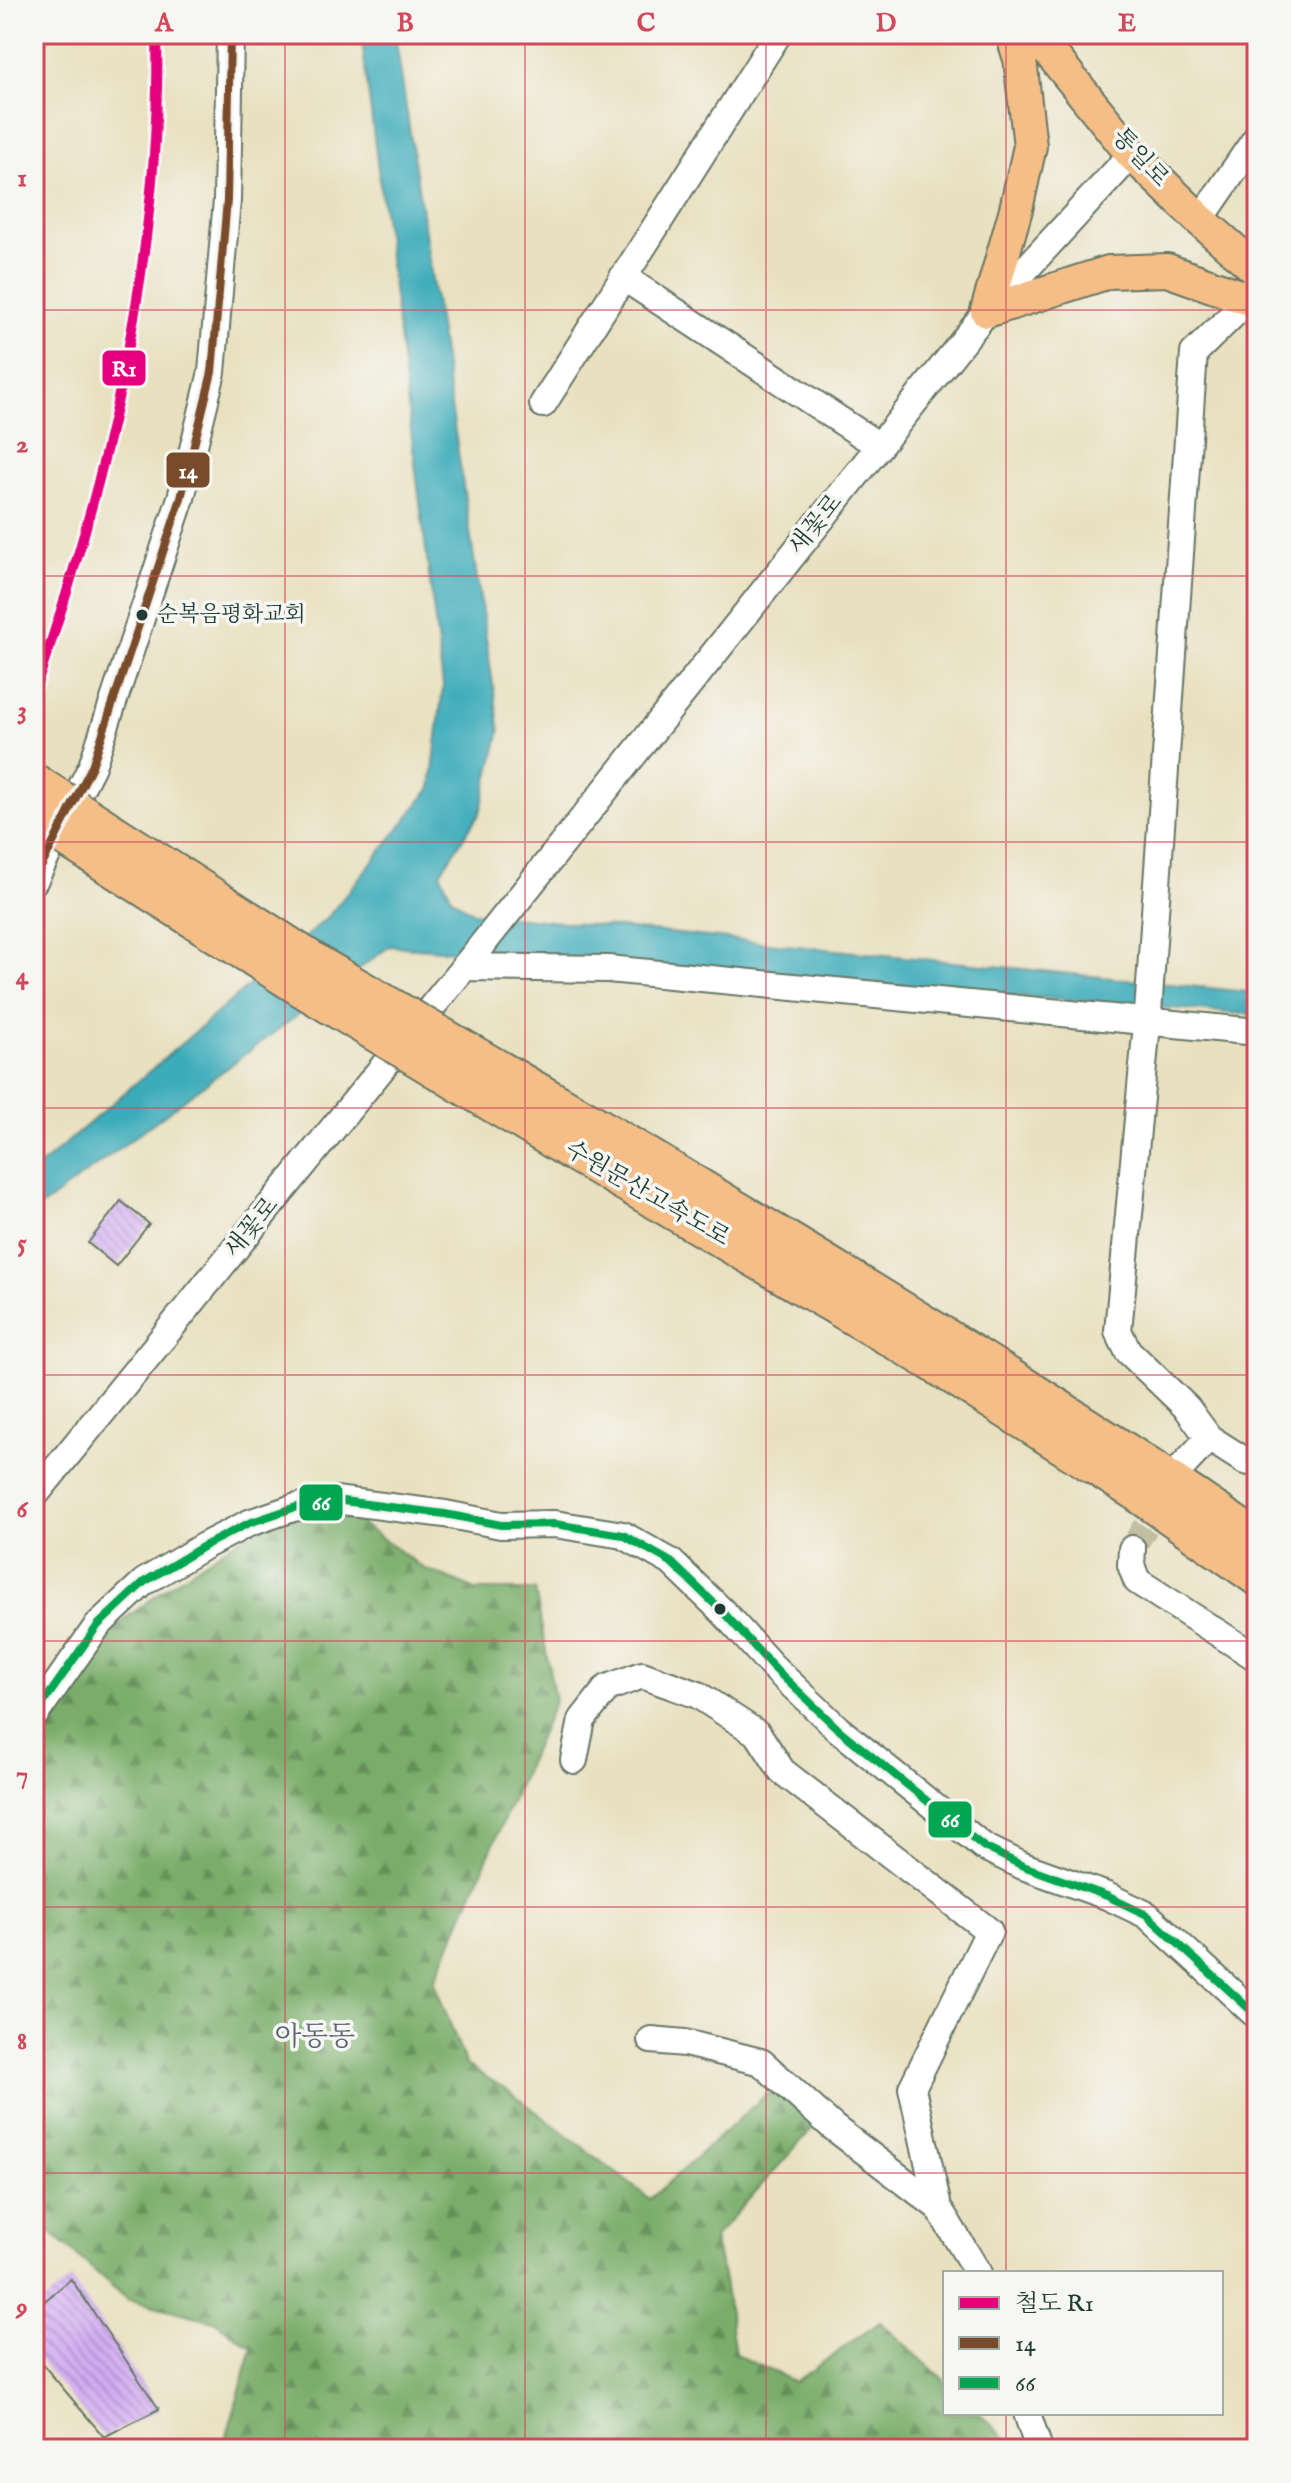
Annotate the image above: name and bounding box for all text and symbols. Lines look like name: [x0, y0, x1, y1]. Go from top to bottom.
text: A: [154, 7, 174, 40]
text: B: [396, 7, 414, 40]
text: C: [637, 7, 656, 40]
text: D: [876, 7, 897, 40]
text: E: [1118, 7, 1136, 40]
street label: 통일로: [1105, 122, 1175, 194]
text: 1: [17, 162, 27, 195]
line badge: R1: [101, 349, 147, 387]
text: R1: [112, 356, 136, 384]
text: 2: [16, 428, 28, 461]
line badge: 14: [165, 451, 211, 489]
text: 14: [179, 458, 199, 486]
street label: 새꽃로: [782, 488, 850, 562]
place label: 순복음평화교회: [157, 601, 306, 629]
marker: 순복음평화교회: [134, 607, 150, 623]
text: 3: [17, 694, 27, 727]
text: 4: [16, 960, 30, 993]
street label: 수원문산고속도로: [559, 1134, 735, 1254]
street label: 새꽃로: [218, 1191, 286, 1265]
text: 5: [17, 1227, 27, 1260]
line badge: 66: [298, 1483, 344, 1522]
text: 66: [312, 1490, 332, 1518]
text: 6: [17, 1493, 29, 1526]
unlabelled marker: [712, 1601, 728, 1617]
text: 7: [16, 1759, 28, 1792]
line badge: 66: [927, 1800, 973, 1839]
text: 66: [941, 1807, 961, 1835]
district label: 아동동: [274, 2020, 356, 2055]
text: 8: [17, 2025, 27, 2058]
legend: [943, 2271, 1223, 2415]
text: 철도 R1: [1015, 2289, 1094, 2320]
text: 9: [15, 2291, 28, 2324]
text: 14: [1015, 2329, 1036, 2360]
text: 66: [1015, 2369, 1036, 2400]

